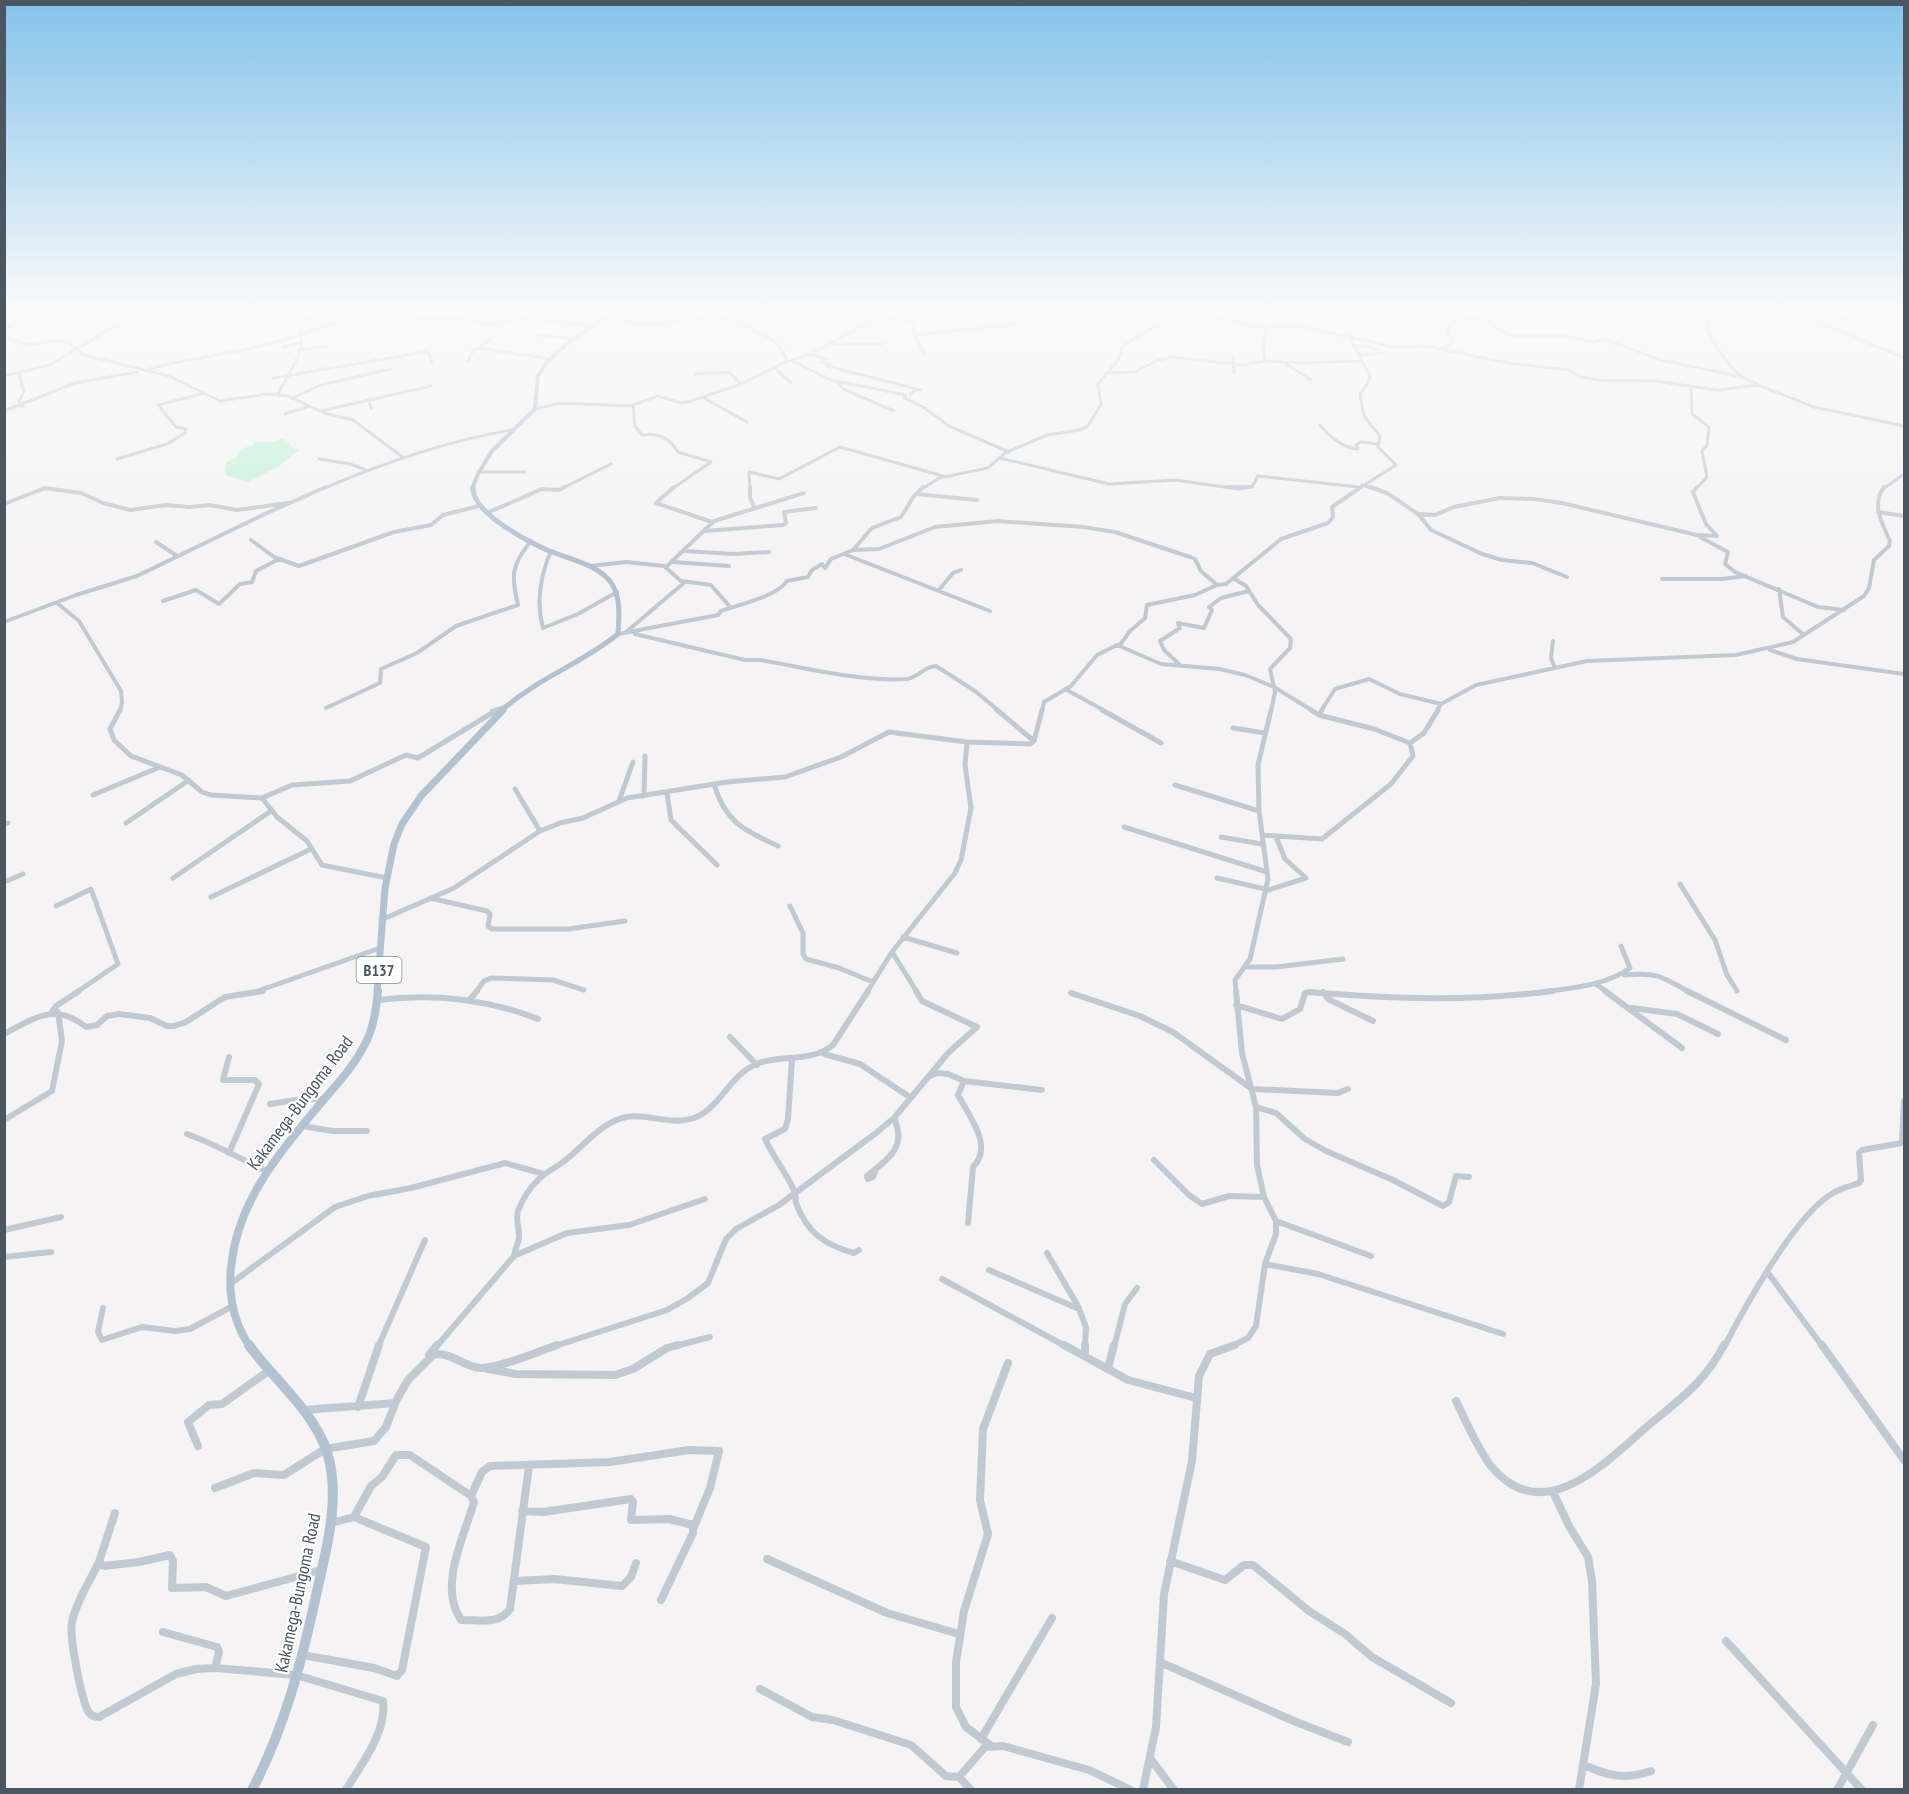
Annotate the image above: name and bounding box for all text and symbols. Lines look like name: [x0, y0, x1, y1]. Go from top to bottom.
road number: B137: [356, 957, 401, 983]
street label: Kakamega-Bungoma Road: [242, 1031, 358, 1174]
street label: Kakamega-Bungoma Road: [269, 1511, 326, 1675]

